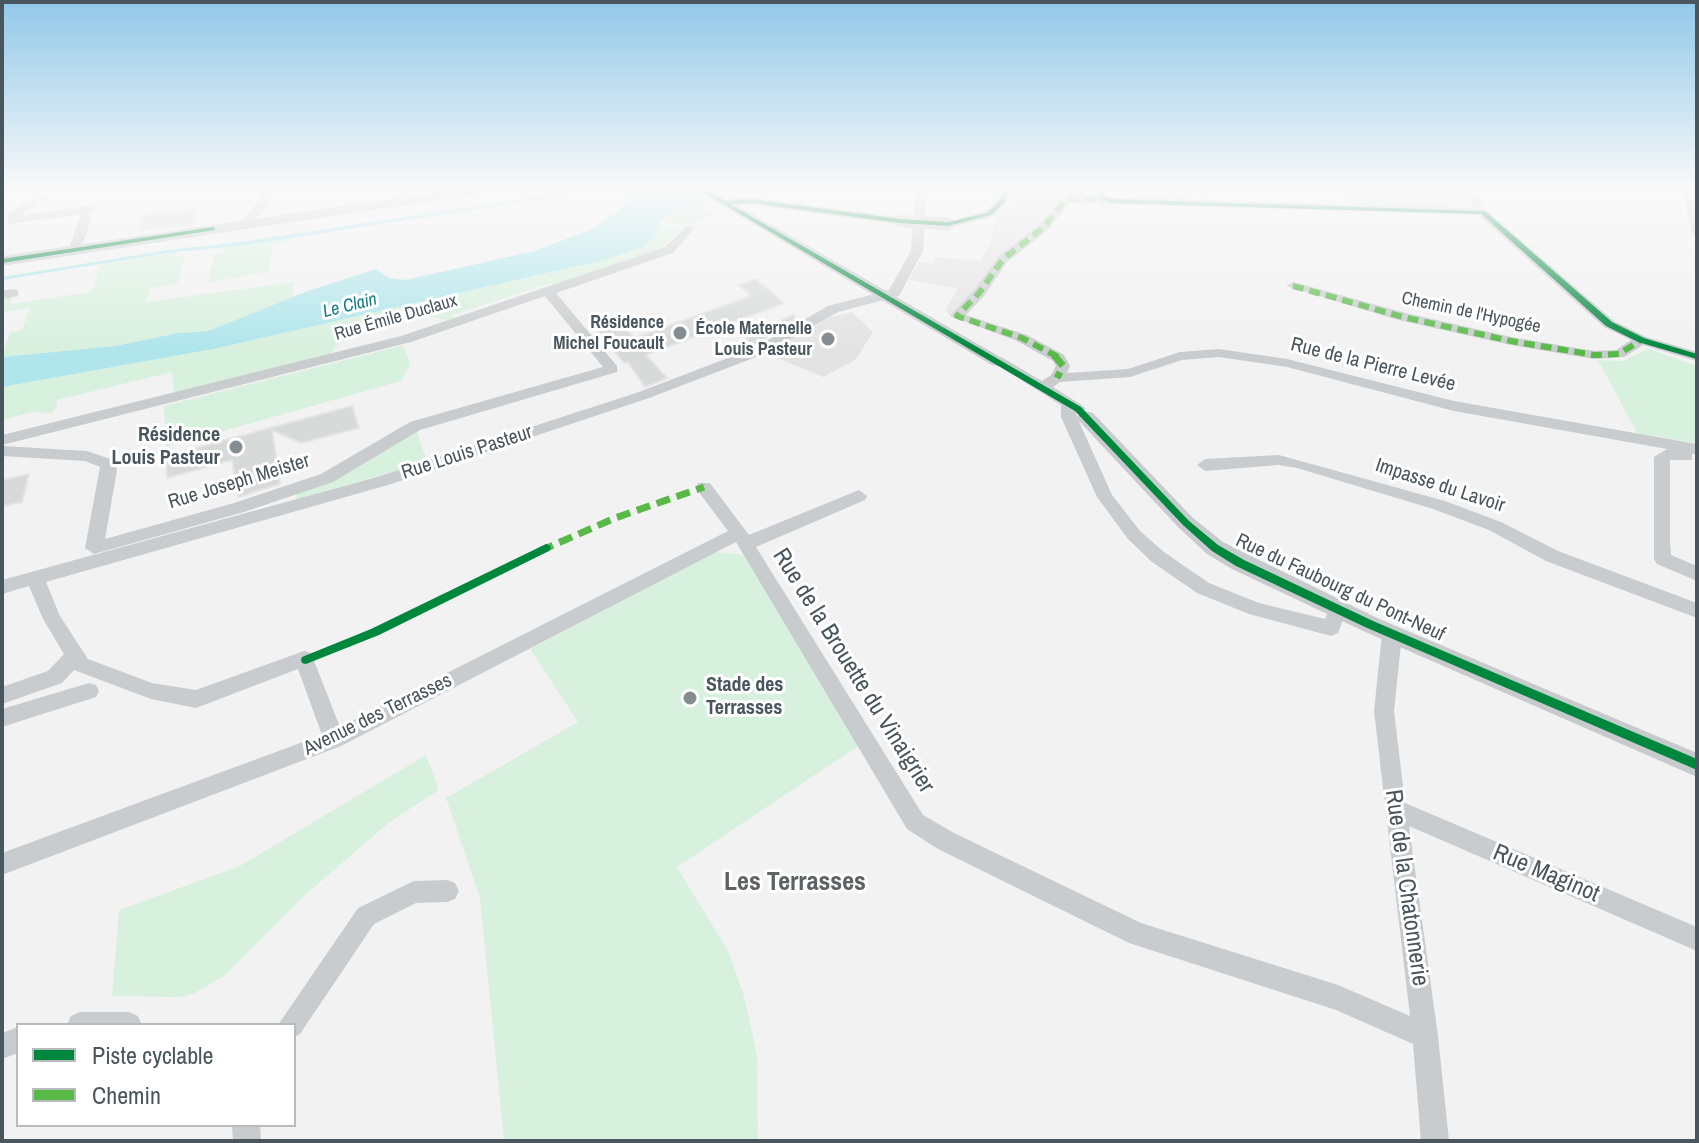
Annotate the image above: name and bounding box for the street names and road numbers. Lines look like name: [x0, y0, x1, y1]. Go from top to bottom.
street label: Chemin de l'Hypogée: [1400, 288, 1542, 338]
street label: Rue Émile Duclaux: [332, 290, 460, 346]
street label: Rue de la Pierre Levée: [1288, 333, 1458, 397]
street label: Rue Louis Pasteur: [399, 421, 535, 485]
street label: Rue Joseph Meister: [165, 449, 313, 515]
street label: Impasse du Lavoir: [1372, 454, 1508, 518]
street label: Rue du Faubourg du Pont-Neuf: [1232, 529, 1448, 647]
street label: Rue de la Brouette du Vinaigrier: [766, 543, 940, 799]
street label: Avenue des Terrasses: [300, 669, 456, 761]
street label: Rue de la Chatonnerie: [1378, 788, 1434, 988]
street label: Rue Maginot: [1489, 839, 1603, 909]

